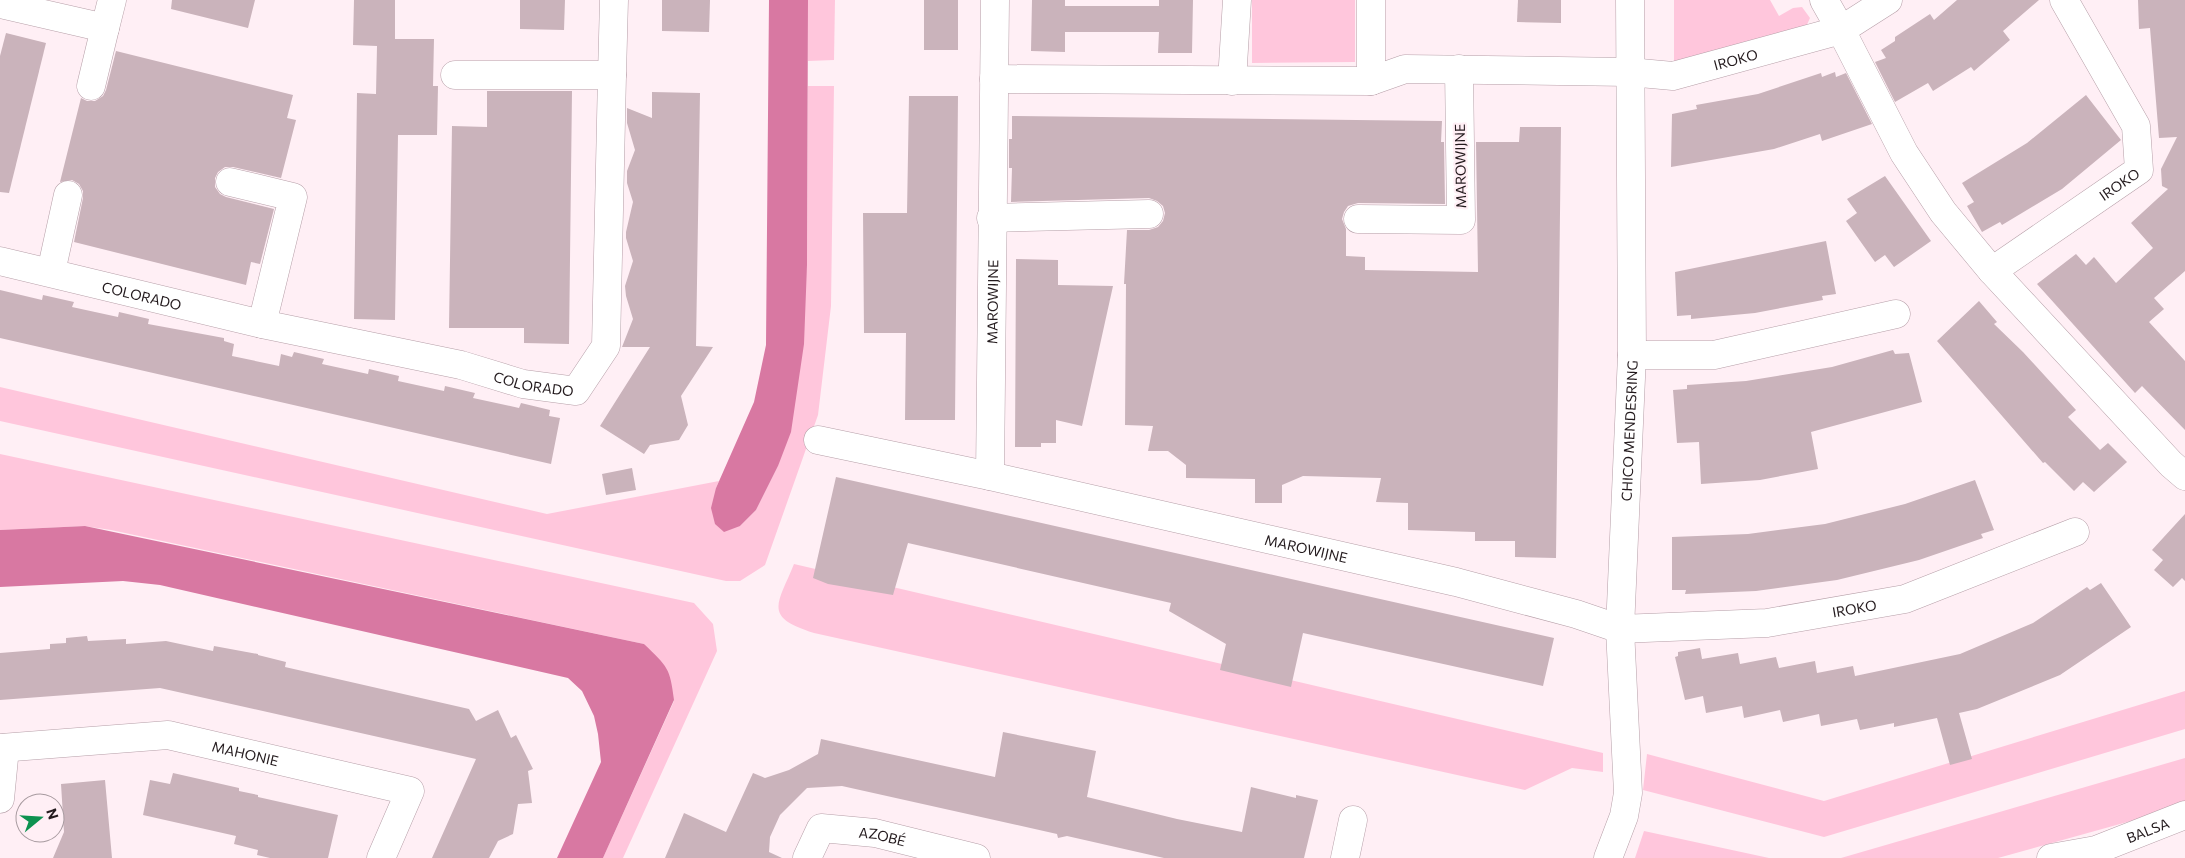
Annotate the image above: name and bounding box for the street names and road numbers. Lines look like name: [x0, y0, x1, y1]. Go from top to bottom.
street label: IROKO: [1712, 45, 1759, 73]
street label: MAROWIJNE: [1451, 124, 1469, 208]
street label: IROKO: [2096, 164, 2142, 204]
street label: MAROWIJNE: [983, 260, 1001, 344]
street label: COLORADO: [101, 277, 183, 313]
street label: CHICO MENDESRING: [1617, 360, 1640, 501]
street label: COLORADO: [492, 367, 575, 399]
street label: MAROWIJNE: [1263, 530, 1349, 566]
street label: IROKO: [1831, 596, 1878, 620]
street label: MAHONIE: [210, 737, 280, 769]
street label: BALSA: [2124, 814, 2172, 846]
street label: AZOBÉ: [858, 823, 908, 849]

